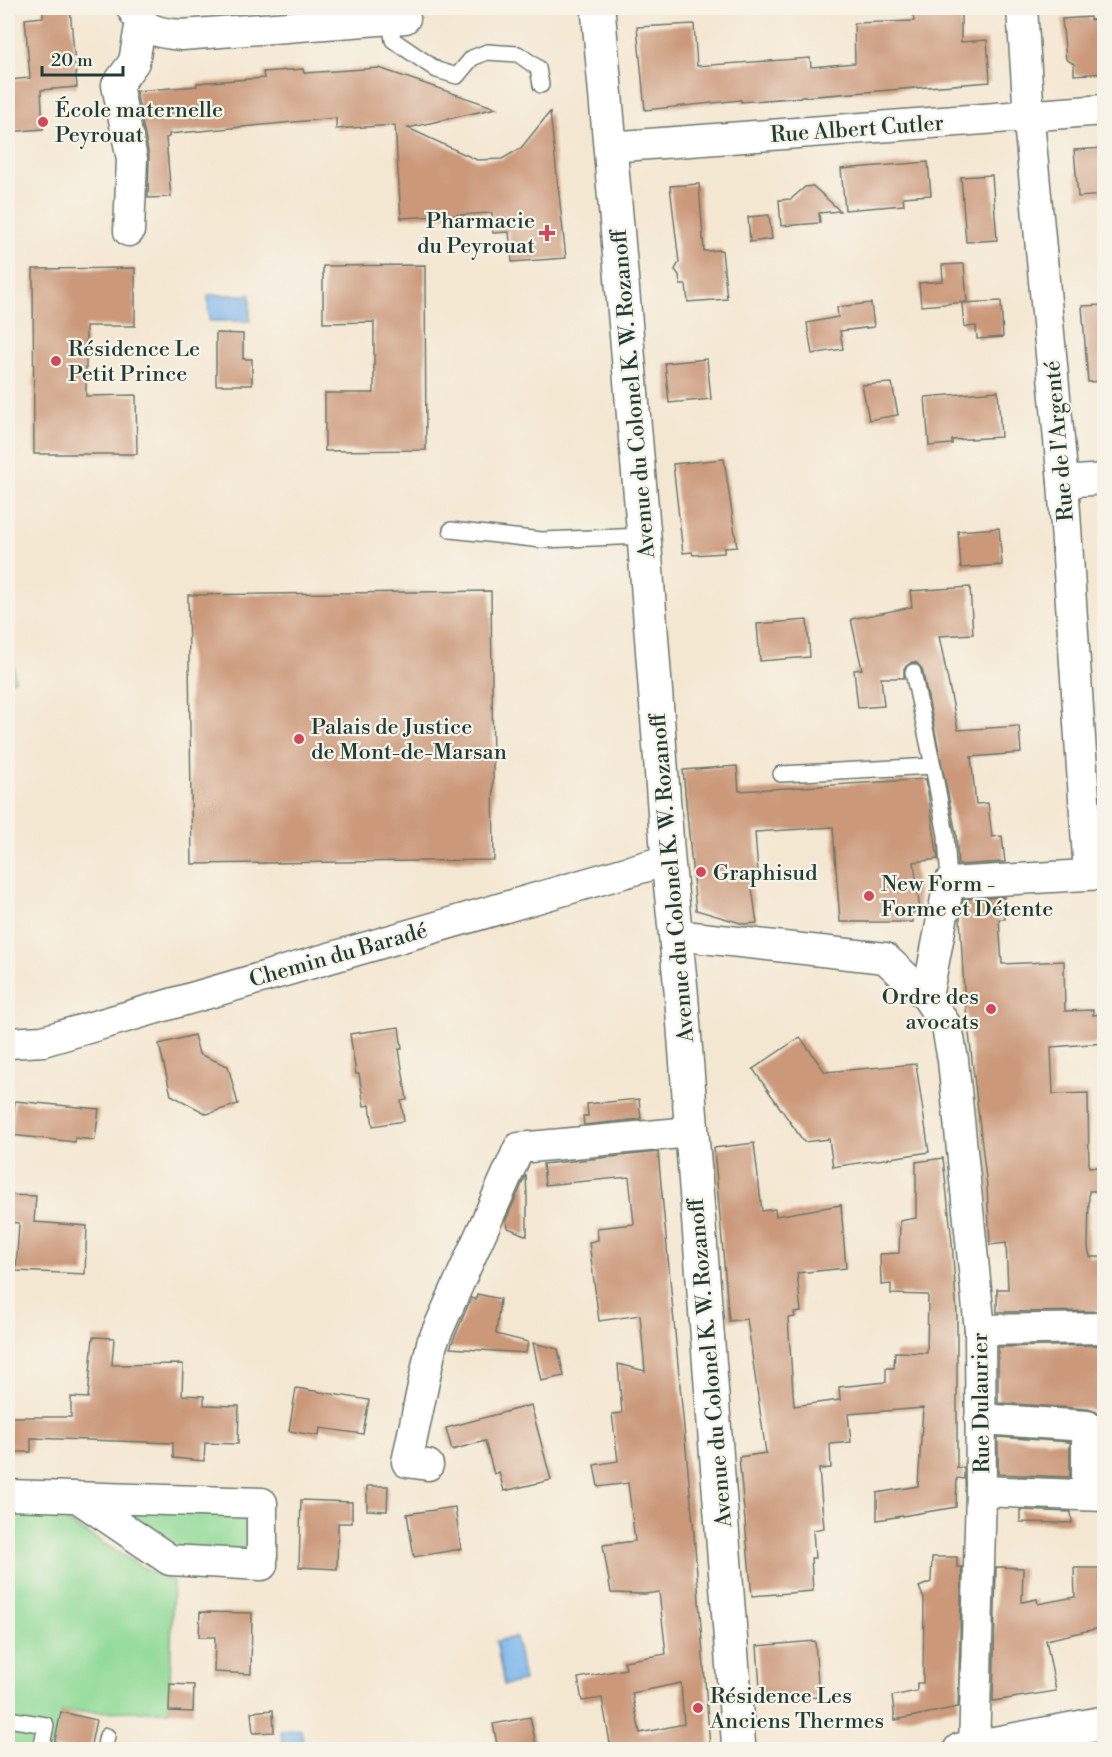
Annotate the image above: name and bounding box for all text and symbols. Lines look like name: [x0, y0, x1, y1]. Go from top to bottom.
scale bar: [42, 39, 123, 77]
text: 20 m: [51, 49, 93, 72]
place label: École maternelle Peyrouat: [55, 96, 223, 149]
street label: Rue Albert Cutler: [769, 110, 945, 149]
marker: École maternelle Peyrouat: [36, 115, 50, 129]
place label: Pharmacie du Peyrouat: [417, 208, 535, 260]
marker: Pharmacie du Peyrouat: [540, 226, 554, 240]
street label: Avenue du Colonel K. W. Rozanoff: [606, 227, 661, 560]
place label: Résidence Le Petit Prince: [68, 336, 200, 388]
marker: Résidence Le Petit Prince: [49, 354, 63, 368]
street label: Rue de l'Argenté: [1039, 359, 1080, 522]
street label: Avenue du Colonel K. W. Rozanoff: [645, 711, 700, 1044]
place label: Palais de Justice de Mont-de-Marsan: [311, 714, 507, 766]
marker: Palais de Justice de Mont-de-Marsan: [292, 732, 306, 746]
place label: Graphisud: [713, 860, 818, 887]
marker: Graphisud: [694, 865, 708, 879]
place label: New Form - Forme et Détente: [881, 871, 1053, 923]
marker: New Form - Forme et Détente: [862, 889, 876, 903]
street label: Chemin du Baradé: [246, 917, 430, 994]
place label: Ordre des avocats: [882, 984, 979, 1036]
marker: Ordre des avocats: [984, 1002, 998, 1016]
street label: Avenue du Colonel K. W. Rozanoff: [683, 1196, 738, 1529]
street label: Rue Dulaurier: [967, 1332, 996, 1474]
place label: Résidence Les Anciens Thermes: [709, 1683, 884, 1735]
marker: Résidence Les Anciens Thermes: [691, 1701, 705, 1715]

